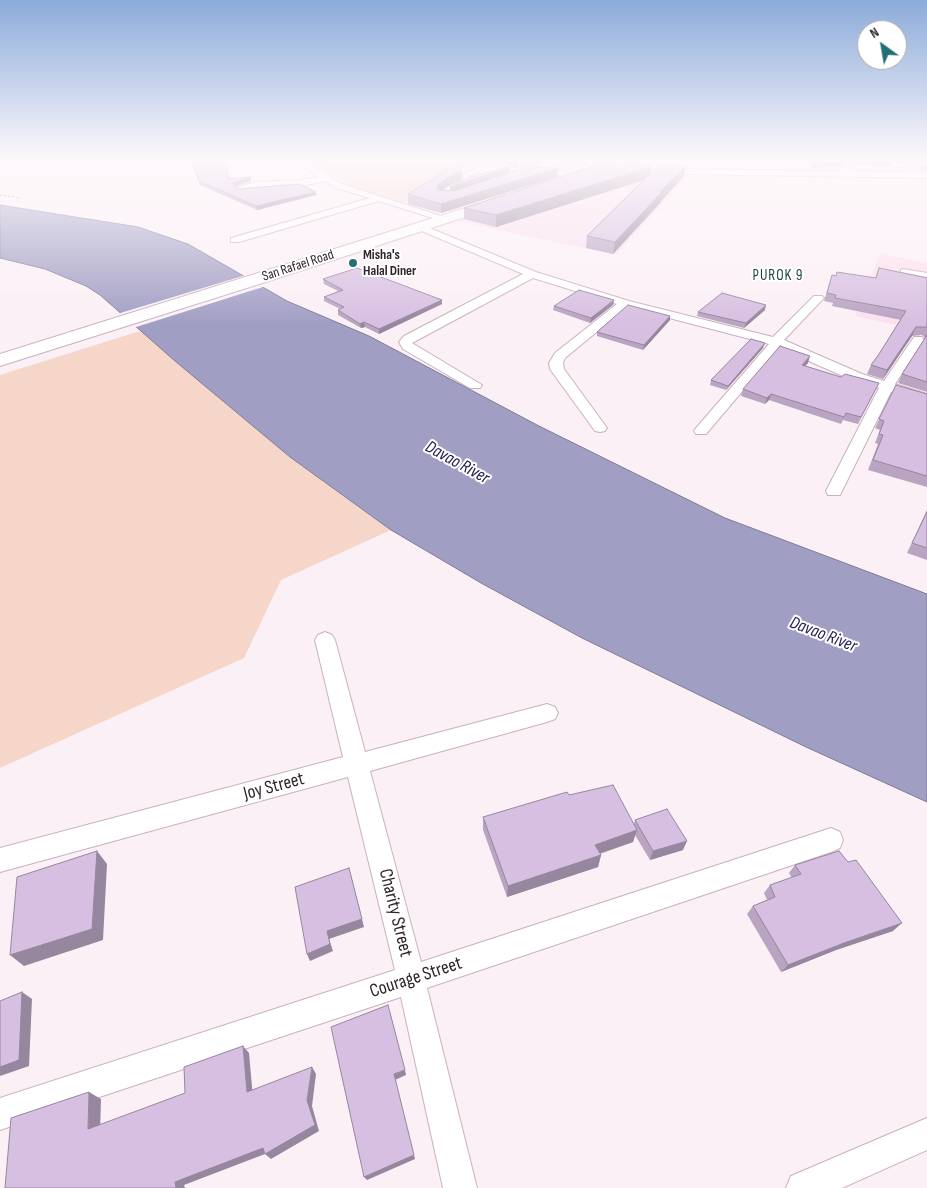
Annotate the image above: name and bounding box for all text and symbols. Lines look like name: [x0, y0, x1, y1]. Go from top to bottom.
north arrow: [857, 20, 907, 70]
text: N: [867, 24, 882, 42]
street label: San Rafael Road: [260, 247, 336, 285]
place label: Misha's Halal Diner: [363, 247, 416, 280]
marker: Misha's Halal Diner: [347, 257, 359, 269]
district label: PUROK 9: [752, 267, 804, 285]
water label: Davao River: [421, 437, 493, 489]
water label: Davao River: [786, 612, 860, 658]
street label: Joy Street: [241, 768, 307, 806]
street label: Charity Street: [373, 867, 417, 959]
street label: Courage Street: [367, 952, 465, 1004]

